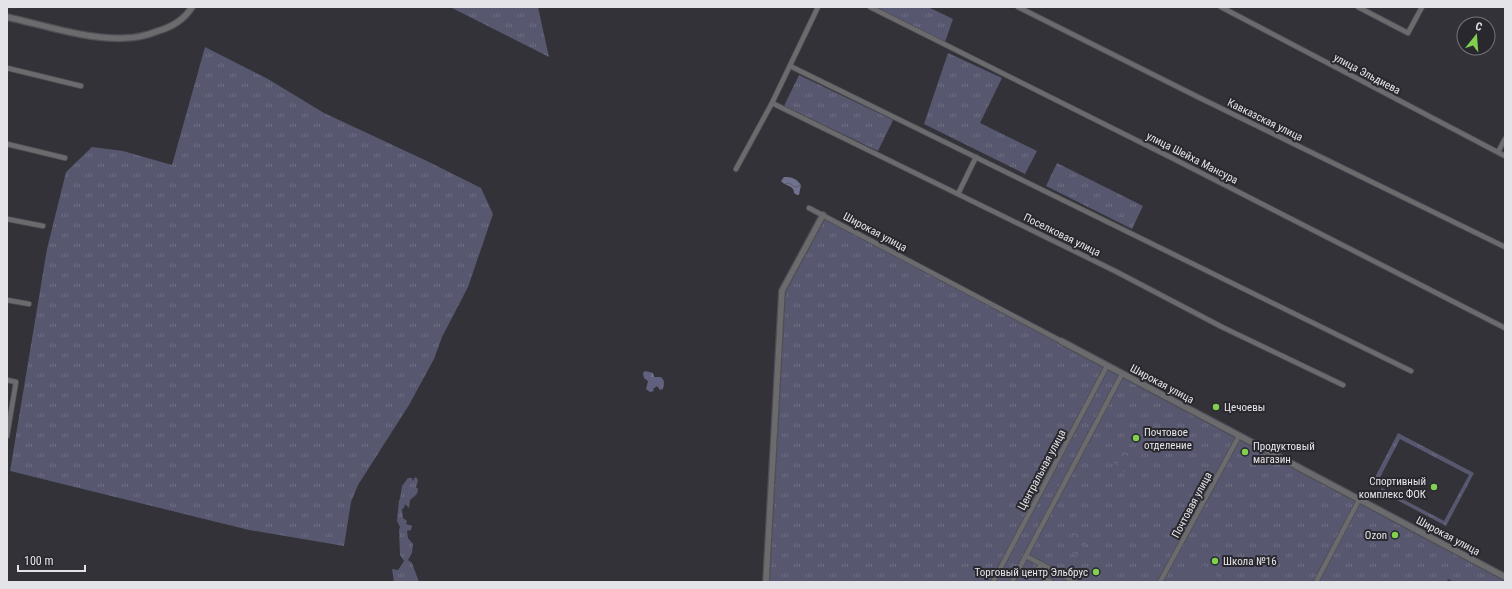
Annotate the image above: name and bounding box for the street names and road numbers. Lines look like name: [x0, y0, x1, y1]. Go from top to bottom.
street label: улица Эльдиева: [1331, 51, 1403, 97]
street label: Кавказская улица: [1225, 96, 1305, 144]
street label: улица Шейха Мансура: [1144, 129, 1240, 187]
street label: Широкая улица: [841, 210, 909, 254]
street label: Поселковая улица: [1021, 211, 1103, 259]
street label: Широкая улица: [1128, 362, 1196, 406]
street label: Центральная улица: [1015, 427, 1069, 513]
street label: Почтовая улица: [1169, 470, 1215, 540]
street label: Широкая улица: [1414, 514, 1482, 558]

